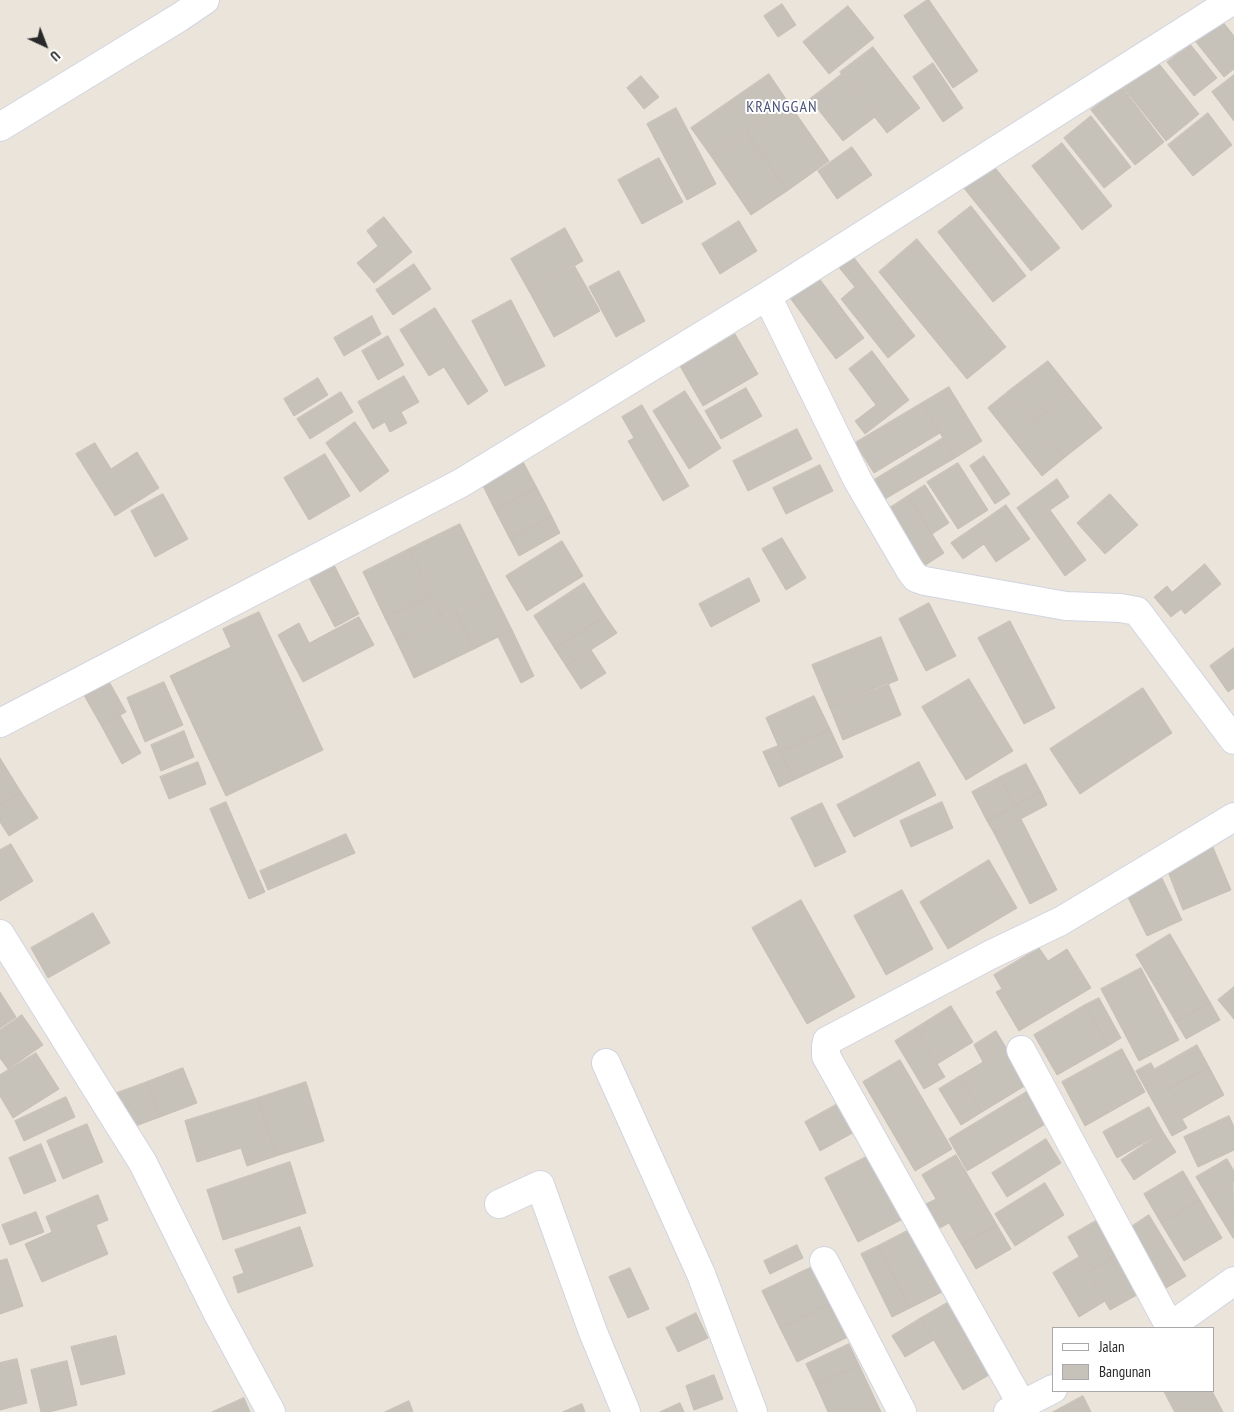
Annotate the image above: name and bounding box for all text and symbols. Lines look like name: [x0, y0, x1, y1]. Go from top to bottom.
north arrow: [20, 20, 70, 70]
text: U: [46, 47, 64, 65]
district label: KRANGGAN: [745, 97, 819, 117]
legend: [1052, 1327, 1214, 1392]
text: Jalan: [1099, 1337, 1125, 1356]
text: Bangunan: [1099, 1362, 1151, 1381]

